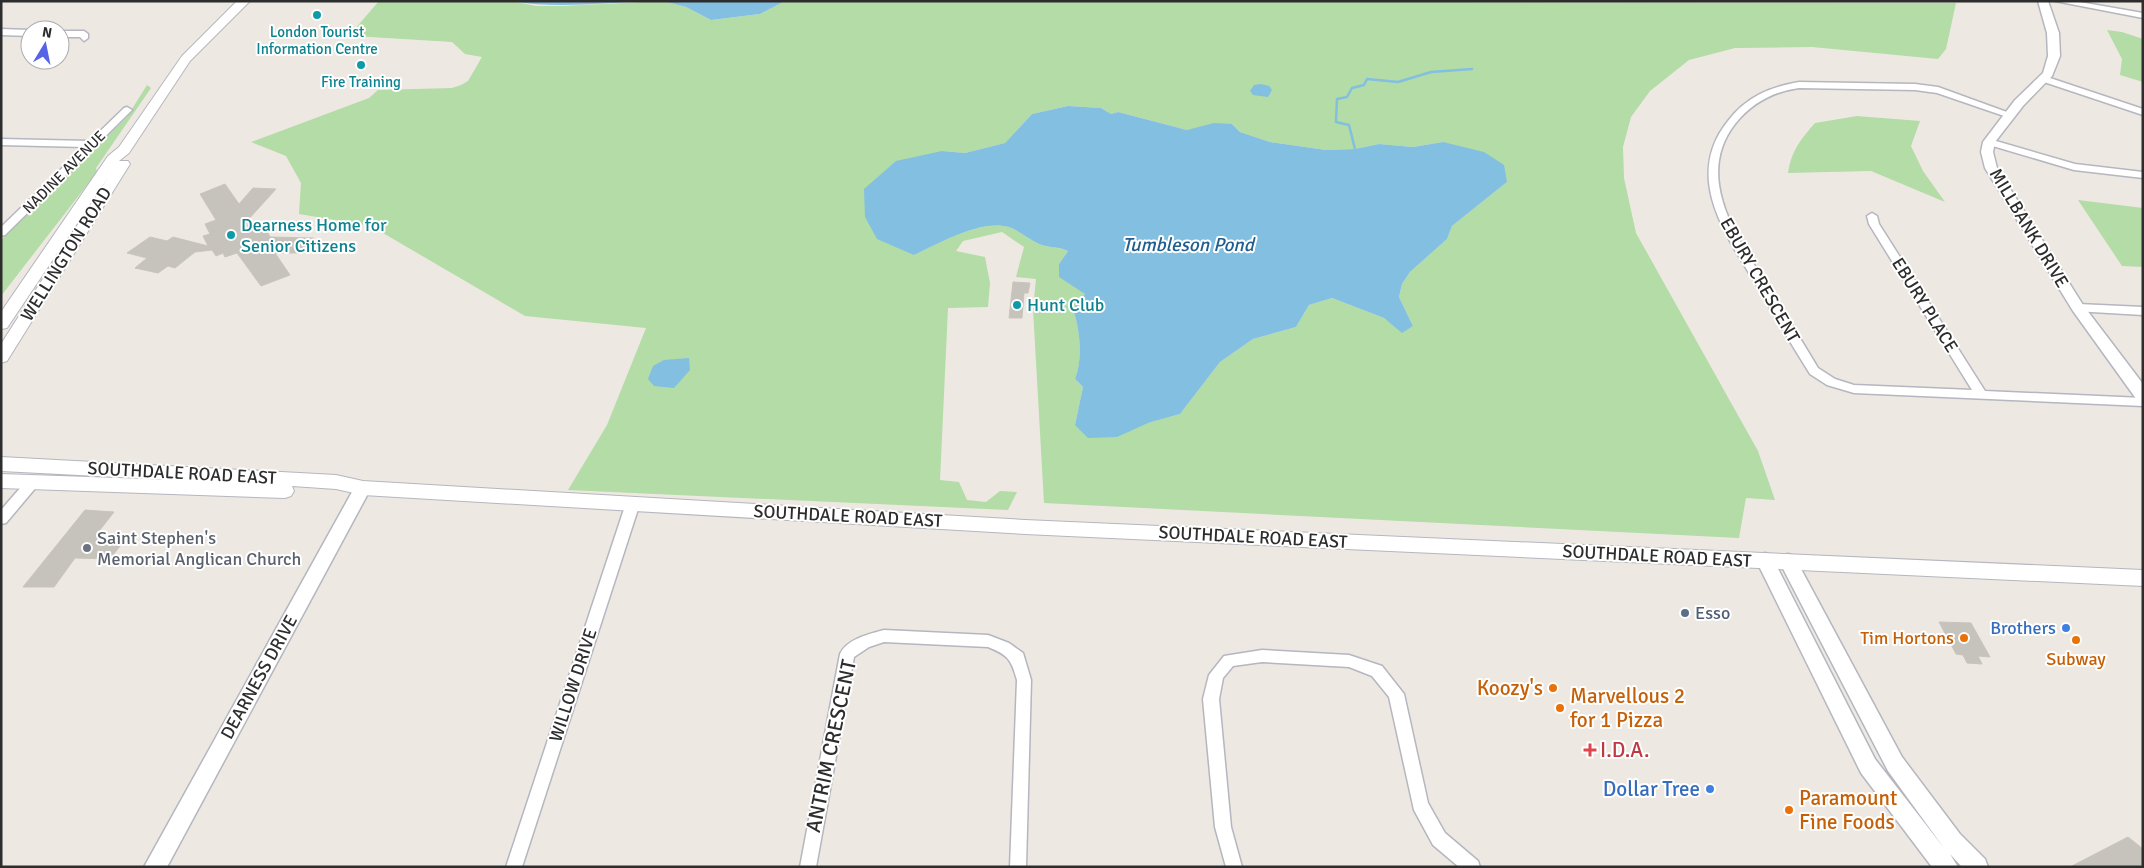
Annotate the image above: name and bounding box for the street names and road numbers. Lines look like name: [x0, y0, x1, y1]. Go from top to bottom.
street label: NADINE AVENUE: [19, 127, 109, 217]
street label: MILLBANK DRIVE: [1985, 164, 2073, 292]
street label: WELLINGTON ROAD: [16, 183, 116, 325]
street label: EBURY CRESCENT: [1715, 214, 1805, 346]
street label: EBURY PLACE: [1887, 253, 1963, 357]
street label: SOUTHDALE ROAD EAST: [87, 457, 277, 489]
street label: SOUTHDALE ROAD EAST: [753, 500, 943, 532]
street label: SOUTHDALE ROAD EAST: [1158, 521, 1348, 553]
street label: SOUTHDALE ROAD EAST: [1562, 540, 1752, 572]
street label: DEARNESS DRIVE: [216, 611, 302, 743]
street label: WILLOW DRIVE: [544, 625, 602, 745]
street label: ANTRIM CRESCENT: [800, 657, 862, 835]

